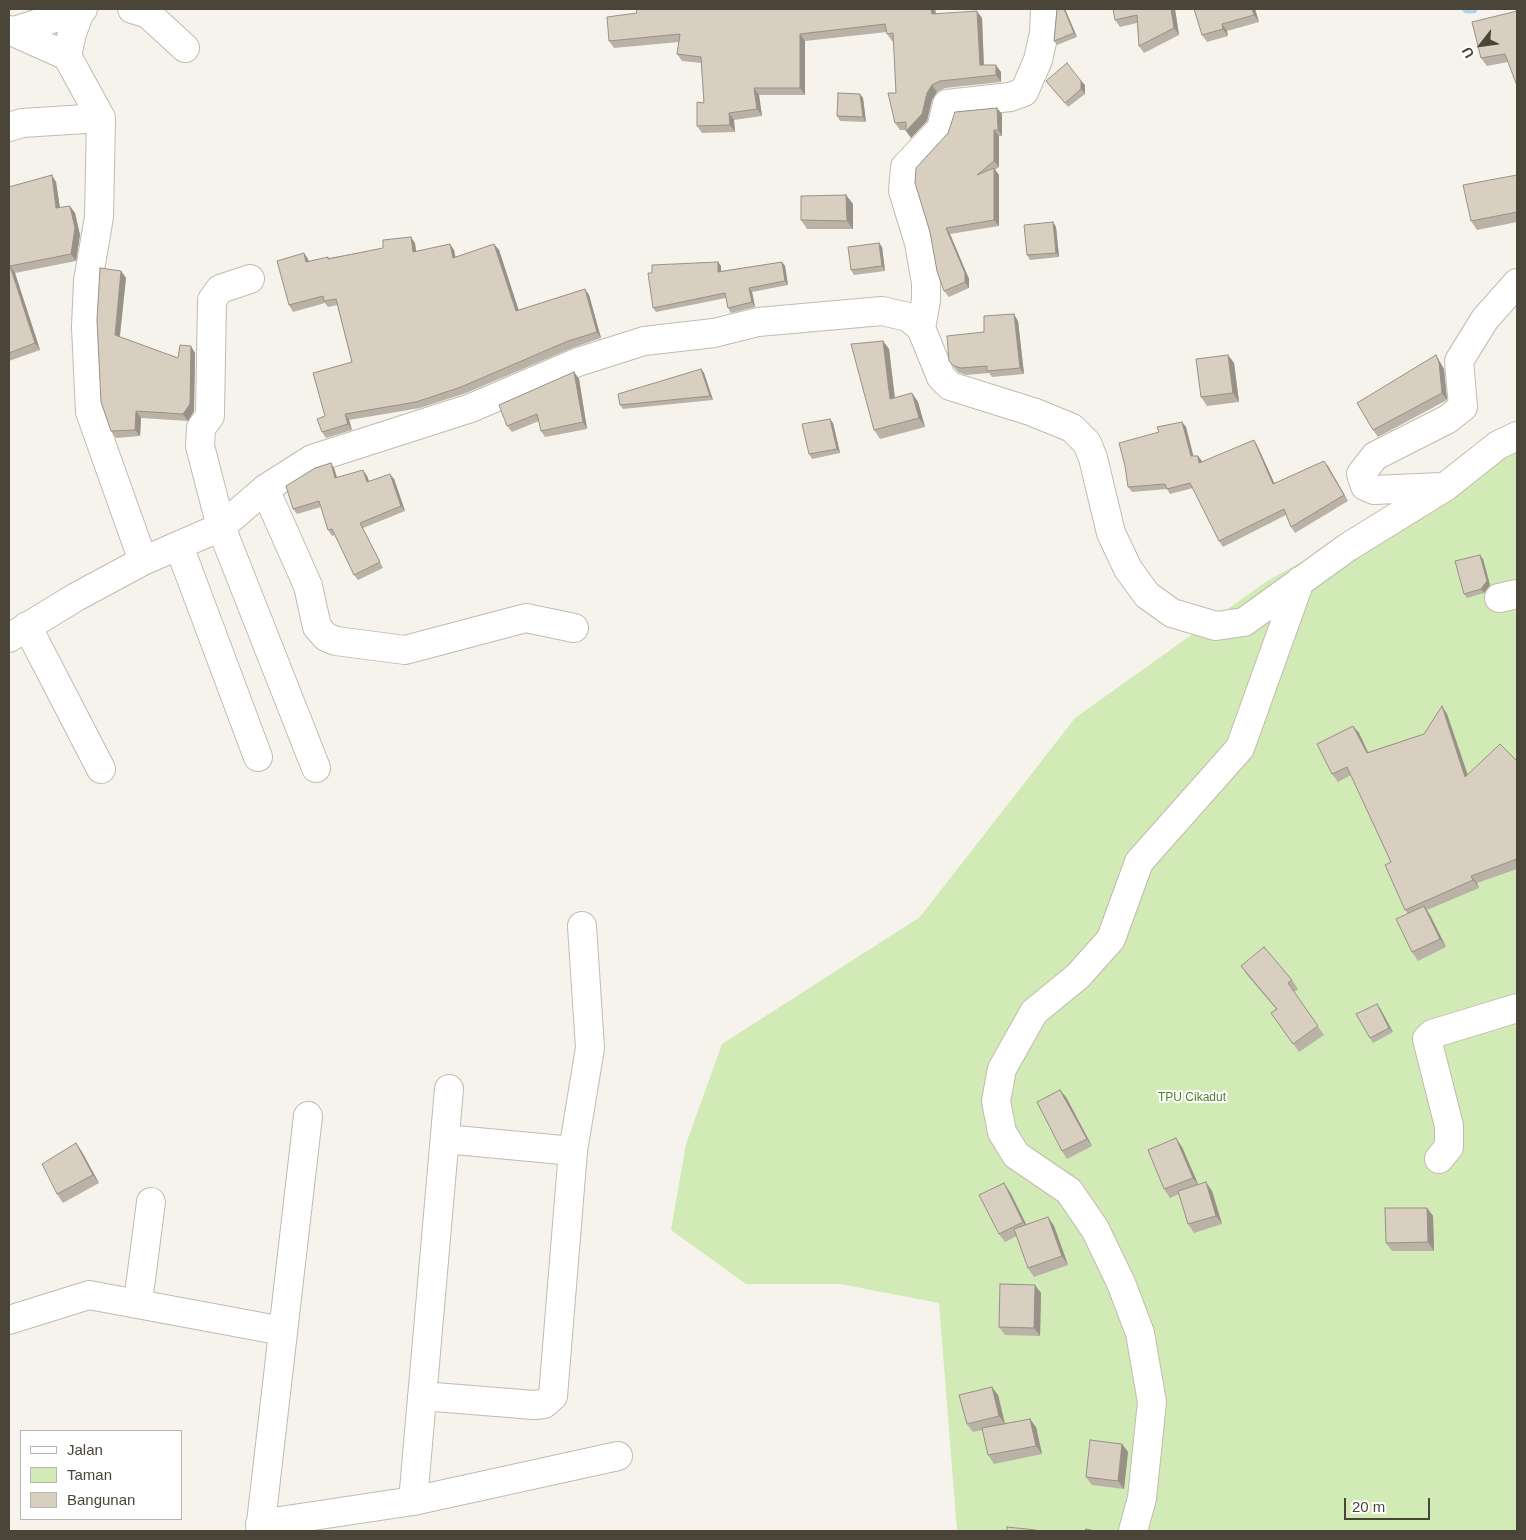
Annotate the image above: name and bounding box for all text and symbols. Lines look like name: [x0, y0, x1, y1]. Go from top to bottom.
north arrow: [1456, 20, 1506, 70]
text: U: [1459, 44, 1477, 61]
park label: TPU Cikadut: [1158, 1091, 1226, 1105]
legend: [20, 1430, 182, 1520]
text: Jalan: [67, 1441, 103, 1458]
text: Taman: [67, 1466, 112, 1483]
scale bar: [1346, 1488, 1432, 1520]
text: Bangunan: [67, 1491, 135, 1508]
text: 20 m: [1352, 1498, 1385, 1515]

